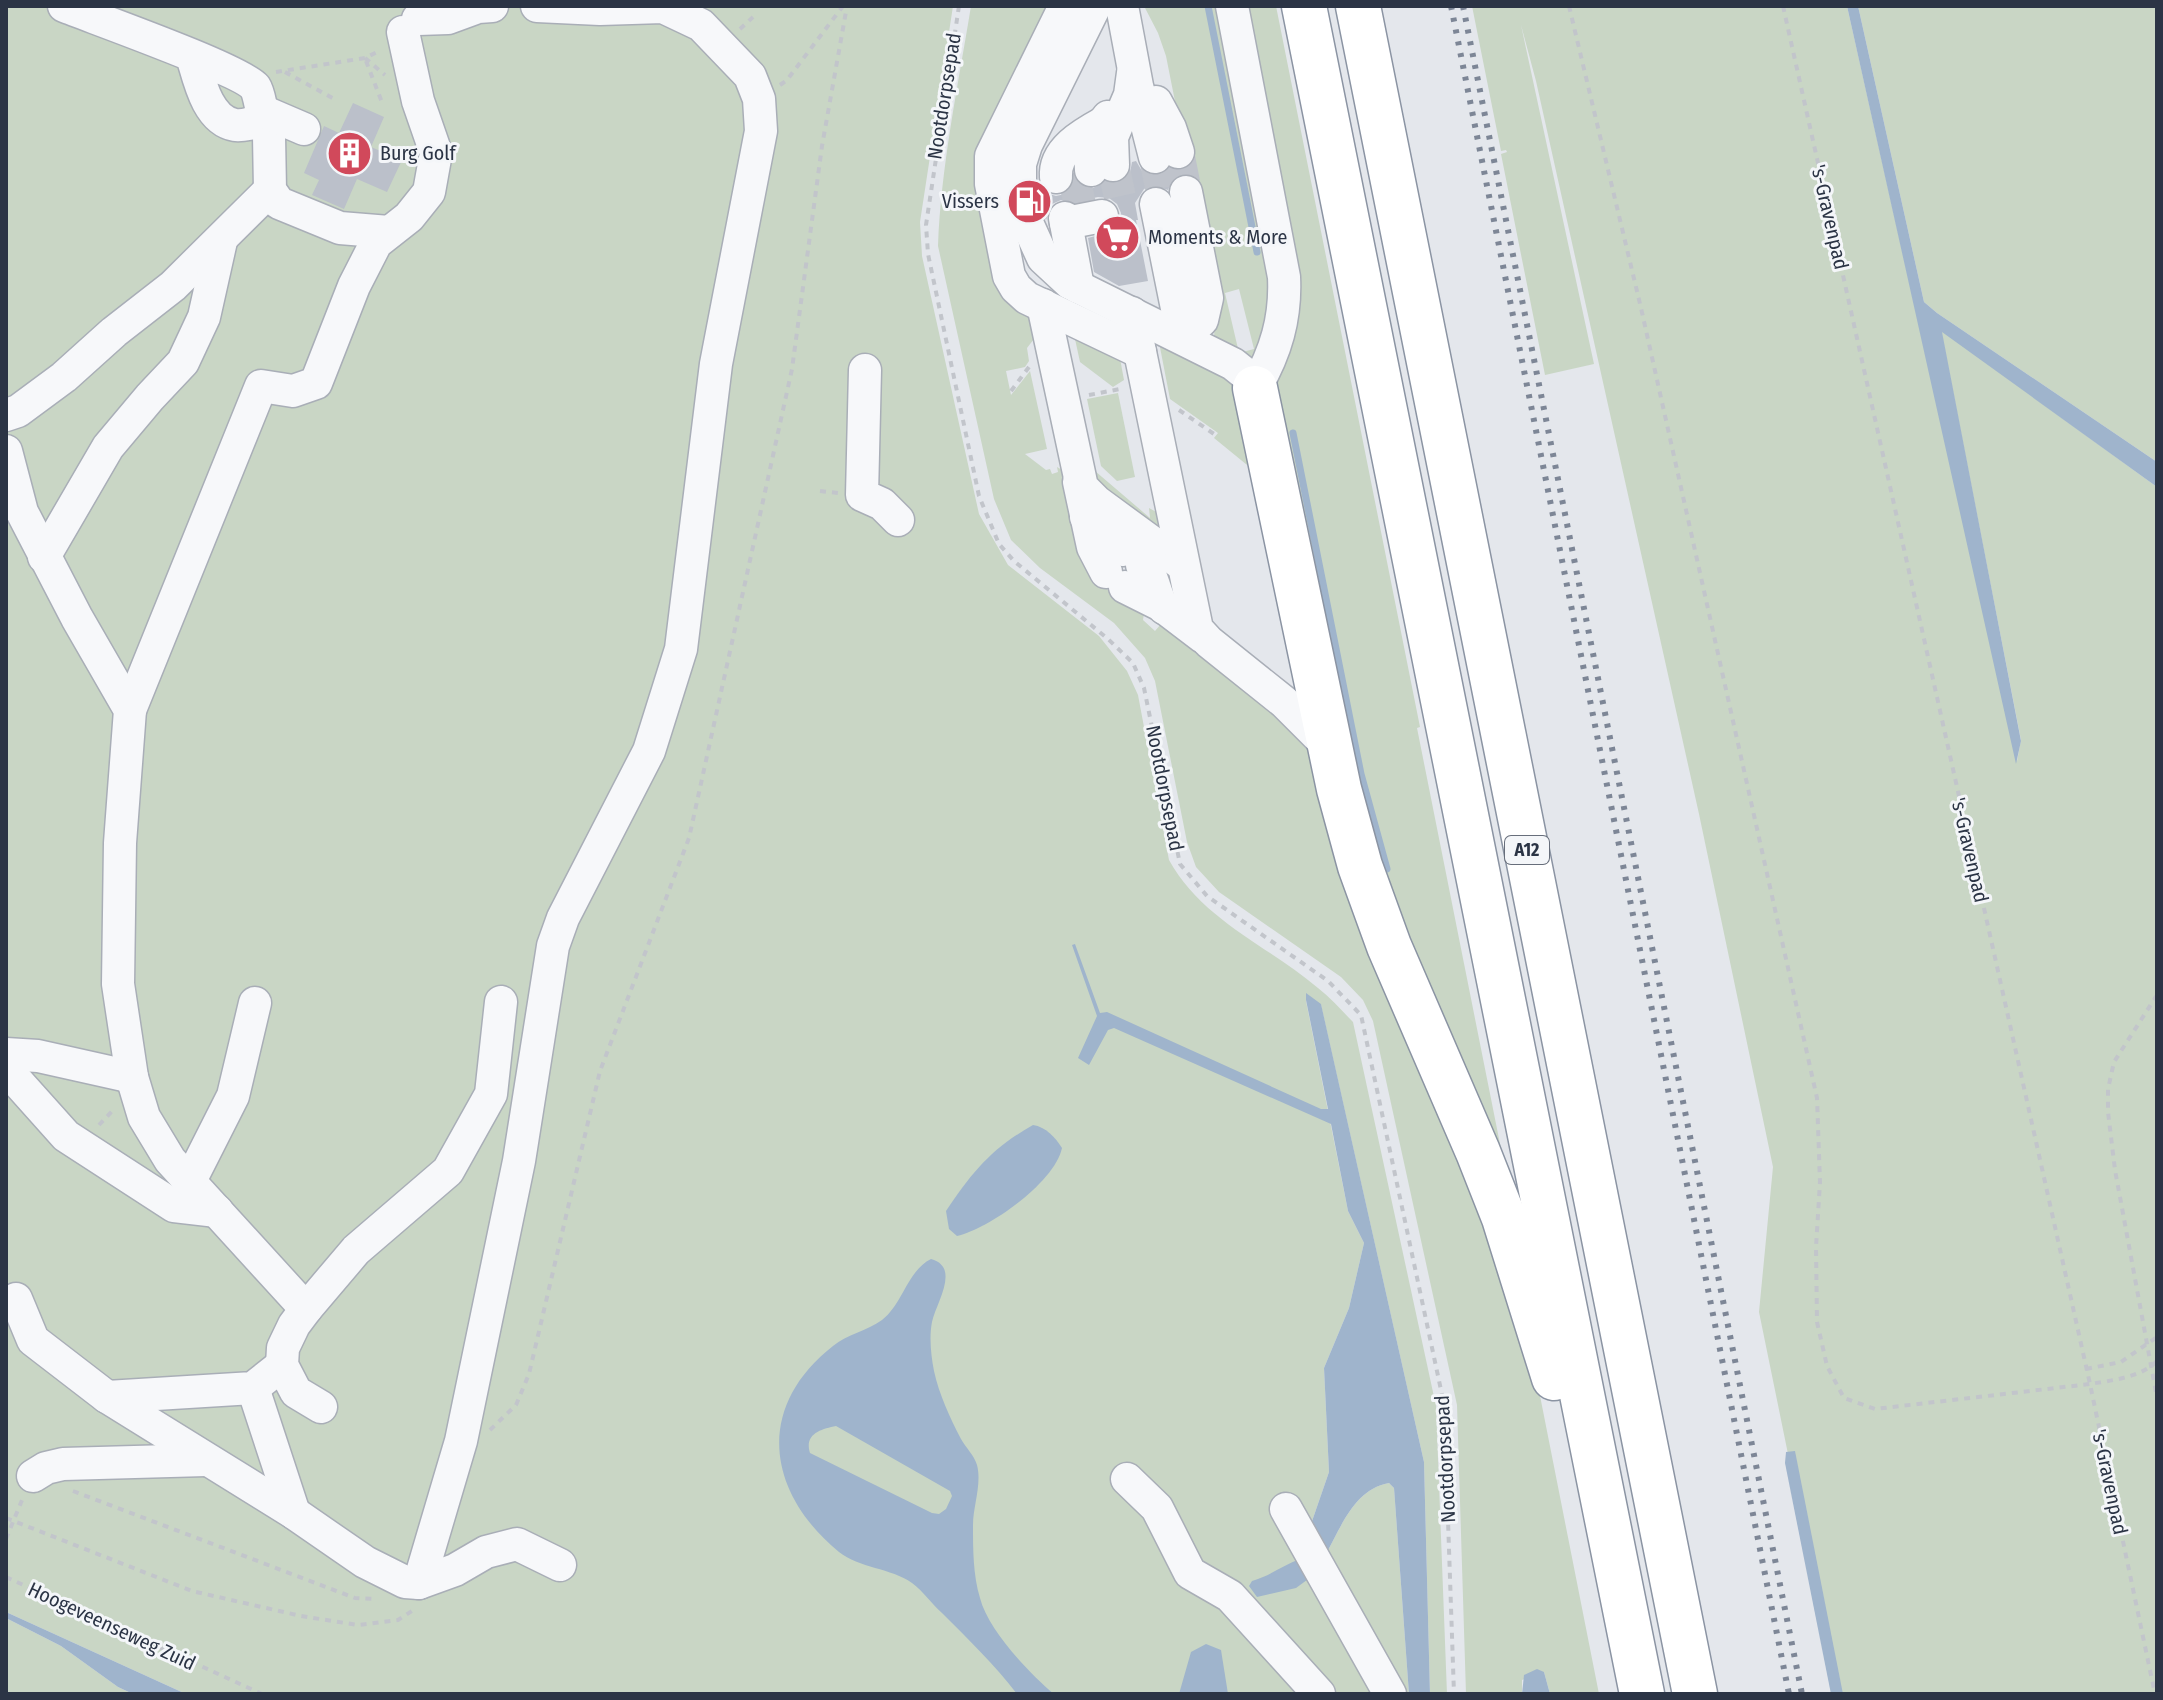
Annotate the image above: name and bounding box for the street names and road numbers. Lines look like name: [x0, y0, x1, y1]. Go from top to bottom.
street label: Nootdorpsepad: [922, 31, 966, 161]
street label: 's-Gravenpad: [1806, 162, 1854, 272]
street label: Nootdorpsepad: [1141, 723, 1189, 853]
street label: 's-Gravenpad: [1946, 795, 1994, 905]
road number: A12: [1505, 836, 1549, 864]
street label: Nootdorpsepad: [1430, 1395, 1460, 1523]
street label: 's-Gravenpad: [2087, 1427, 2133, 1537]
street label: Hoogeveenseweg Zuid: [24, 1577, 200, 1675]

